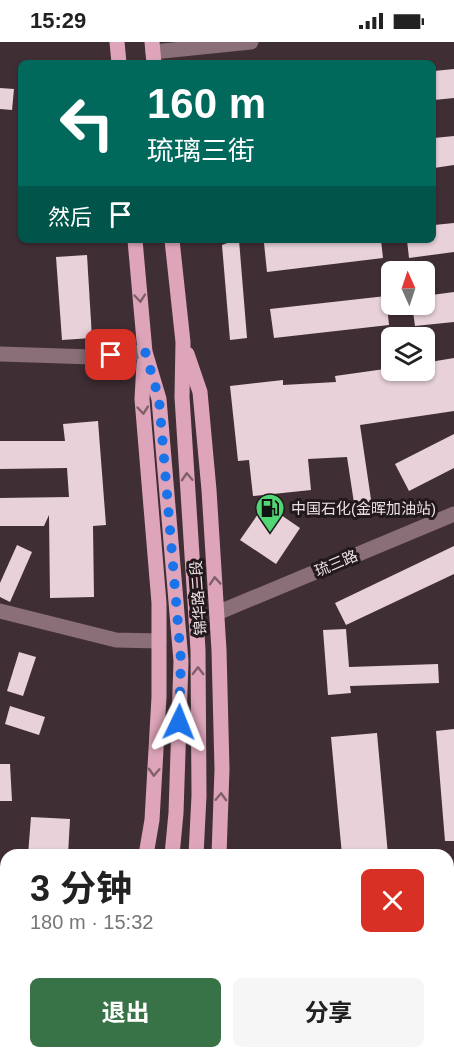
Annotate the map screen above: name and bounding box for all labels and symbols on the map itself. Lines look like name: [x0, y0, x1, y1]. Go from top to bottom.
north arrow: [381, 261, 435, 315]
one-way arrow: [133, 294, 146, 303]
pin: [85, 329, 136, 380]
one-way arrow: [136, 405, 149, 414]
one-way arrow: [181, 472, 194, 481]
fuel station icon: 中国石化(金晖加油站): [254, 492, 286, 534]
place label: 中国石化(金晖加油站): [291, 500, 436, 517]
street label: 琉三路: [312, 546, 360, 580]
street label: 锦华路二段: [187, 560, 209, 636]
one-way arrow: [209, 576, 222, 585]
one-way arrow: [192, 667, 204, 676]
position arrow: [147, 690, 211, 754]
one-way arrow: [148, 768, 161, 777]
one-way arrow: [215, 792, 227, 801]

